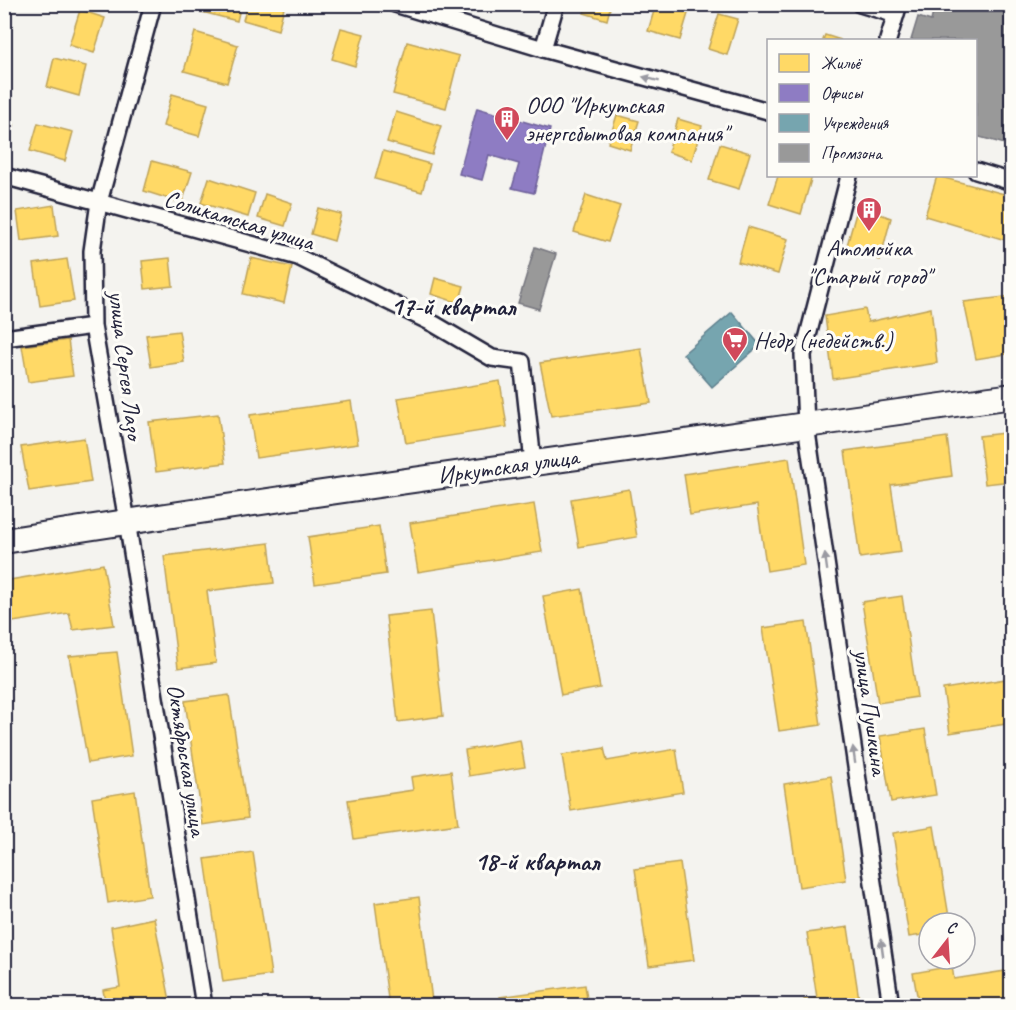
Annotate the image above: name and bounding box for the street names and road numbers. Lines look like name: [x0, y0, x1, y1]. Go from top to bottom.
street label: Соликамская улица: [161, 183, 319, 257]
street label: улица Сергея Лазо: [102, 287, 150, 444]
street label: Иркутская улица: [436, 441, 582, 491]
street label: улица Пушкина: [847, 645, 895, 779]
street label: Октябрьская улица: [160, 682, 214, 840]

